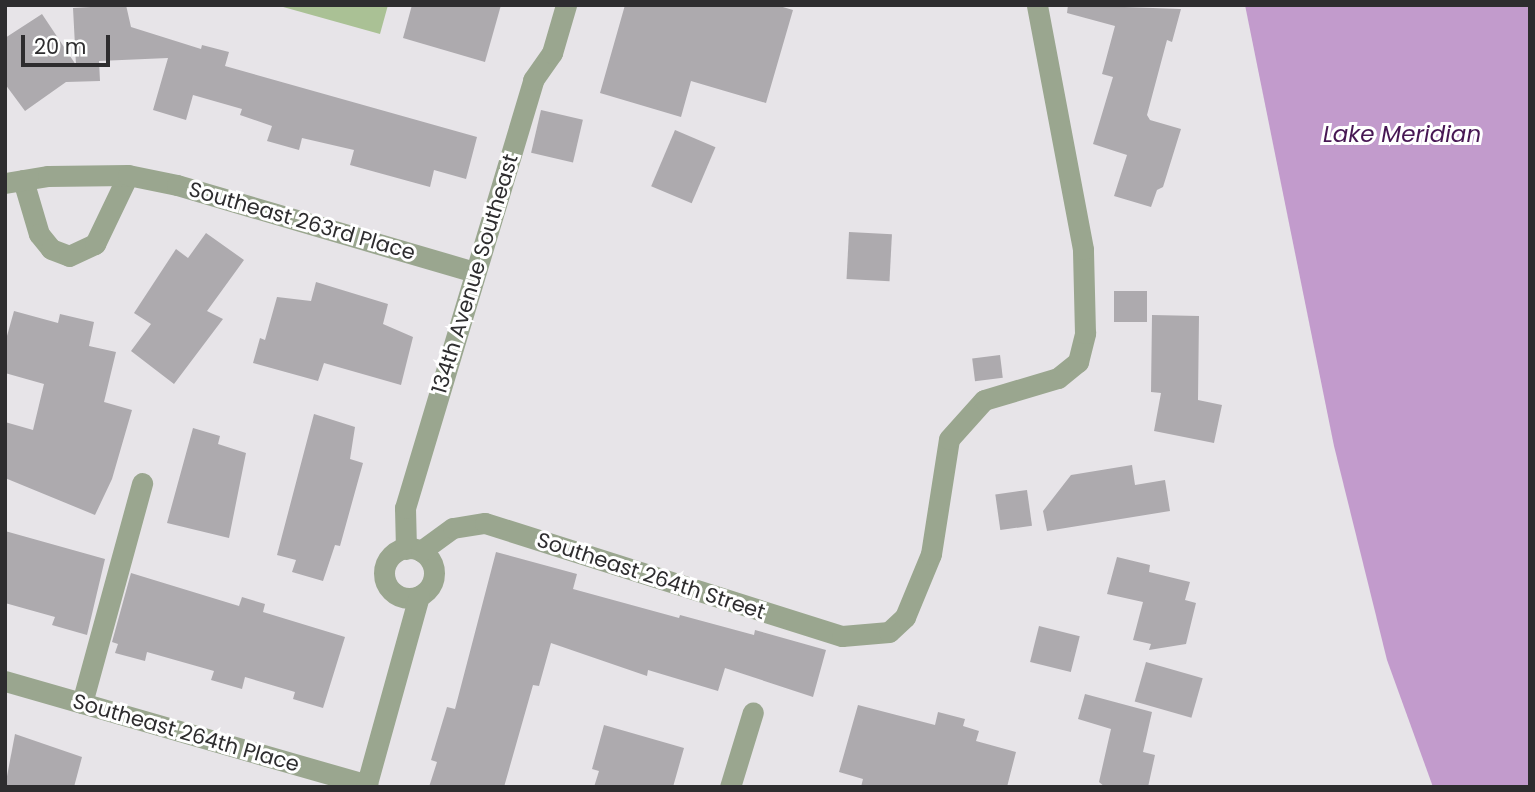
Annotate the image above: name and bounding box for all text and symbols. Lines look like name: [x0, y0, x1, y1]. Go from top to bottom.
scale bar: [24, 21, 114, 65]
text: 20 m: [34, 32, 87, 61]
water label: Lake Meridian: [1323, 120, 1481, 148]
street label: 134th Avenue Southeast: [426, 151, 524, 397]
street label: Southeast 263rd Place: [186, 177, 418, 265]
street label: Southeast 264th Street: [534, 527, 768, 625]
street label: Southeast 264th Place: [70, 689, 302, 777]

